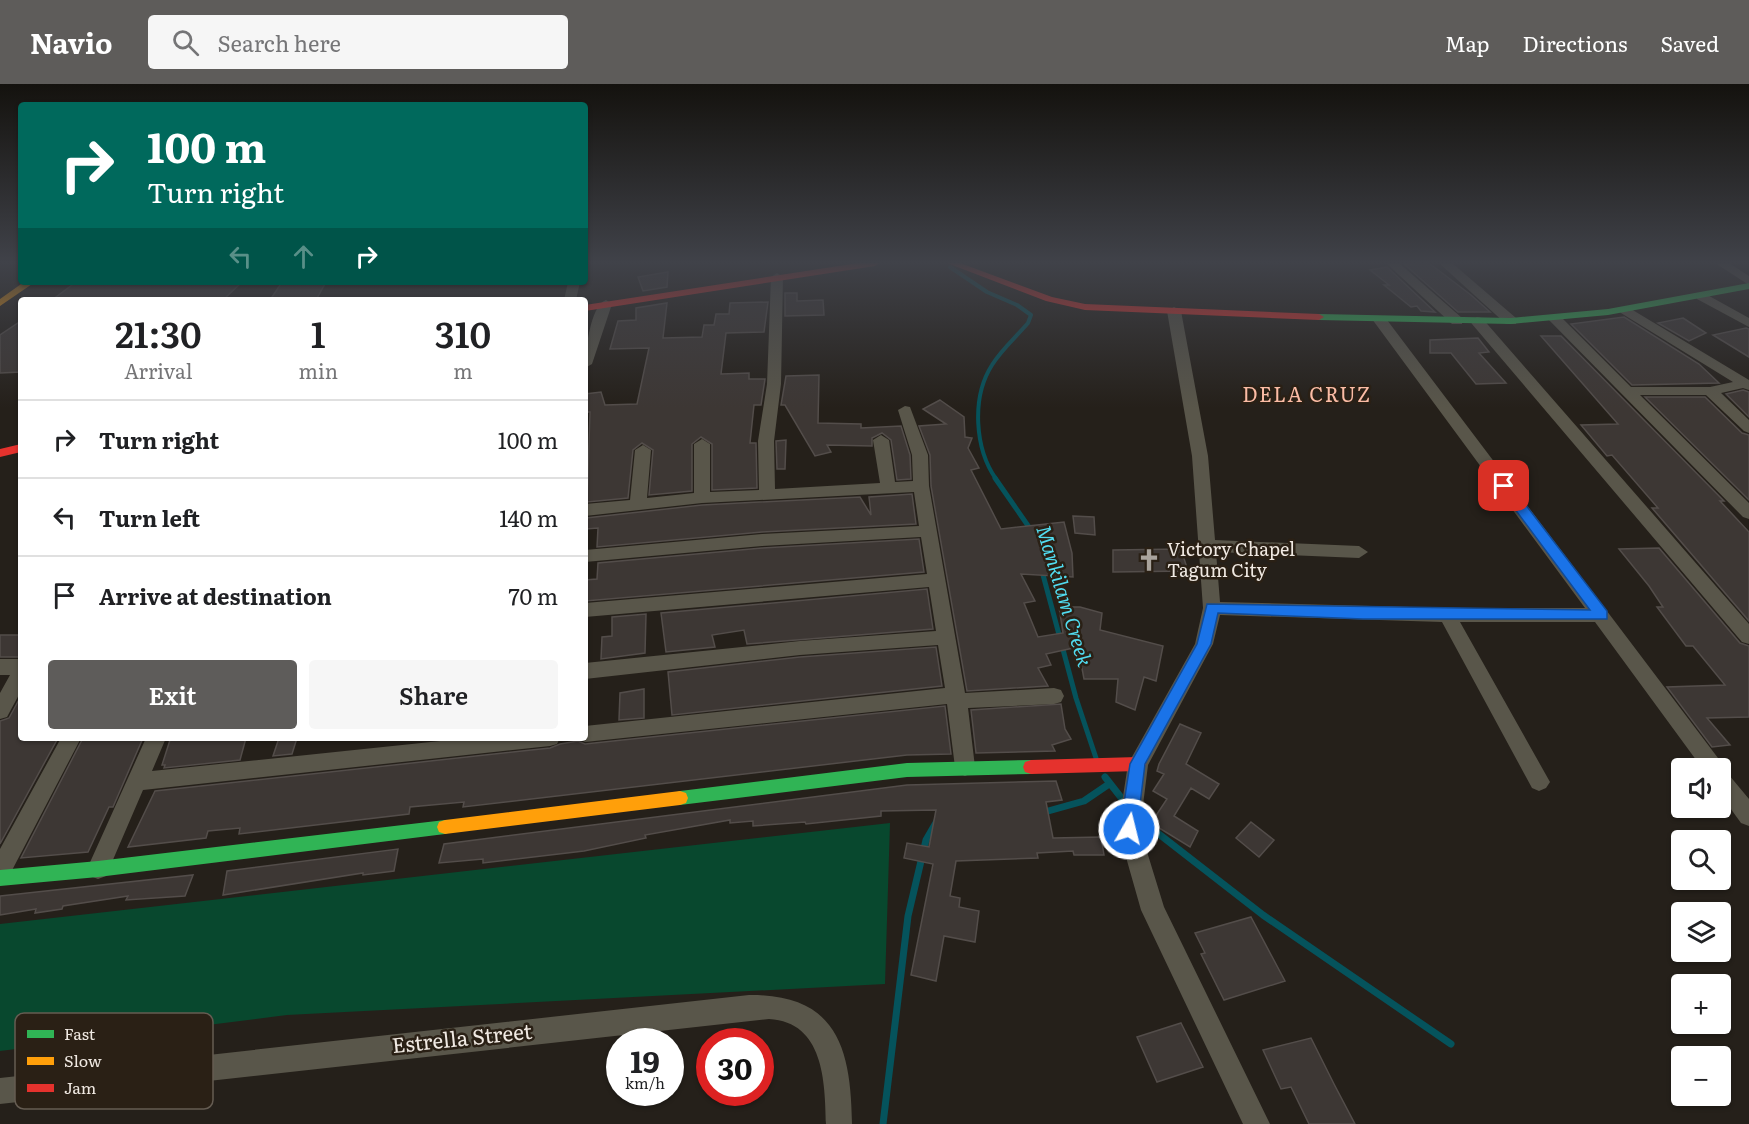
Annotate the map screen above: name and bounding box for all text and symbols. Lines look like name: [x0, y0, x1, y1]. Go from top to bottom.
search box: [148, 15, 568, 69]
text: Navio: [30, 21, 112, 63]
icon: search: [169, 26, 202, 59]
text: Search here: [217, 26, 341, 59]
text: Map: [1445, 27, 1490, 58]
text: Directions: [1523, 27, 1628, 58]
text: Saved: [1661, 27, 1719, 58]
text: 100 m: [147, 114, 266, 176]
icon: right: [48, 126, 126, 204]
text: Turn right: [147, 171, 284, 211]
icon: left: [224, 240, 257, 273]
icon: ahead: [287, 240, 320, 273]
icon: right: [350, 240, 383, 273]
text: 21:30: [115, 306, 202, 359]
text: 1: [311, 306, 326, 359]
text: 310: [435, 306, 491, 359]
text: Arrival: [124, 355, 192, 385]
text: min: [299, 355, 338, 385]
text: m: [453, 355, 473, 385]
district label: DELA CRUZ: [1242, 378, 1372, 408]
icon: right: [48, 423, 81, 456]
text: Turn right: [99, 423, 219, 456]
text: 100 m: [498, 423, 558, 456]
pin: [1478, 460, 1529, 511]
icon: arrive: [1487, 469, 1520, 502]
icon: left: [48, 501, 81, 534]
text: Turn left: [99, 501, 200, 534]
text: 140 m: [499, 501, 558, 534]
water label: Mankilam Creek: [1030, 521, 1102, 670]
place label: Victory Chapel Tagum City: [1167, 535, 1295, 583]
church icon: Victory Chapel Tagum City: [1136, 547, 1162, 573]
icon: arrive: [48, 579, 81, 612]
text: Arrive at destination: [99, 579, 332, 612]
text: 70 m: [508, 579, 558, 612]
button: Exit: [48, 660, 297, 729]
button: Share: [309, 660, 558, 729]
map controls: [1671, 758, 1731, 1106]
button: sound: [1671, 758, 1731, 818]
position arrow: [1097, 797, 1161, 861]
button: search: [1671, 830, 1731, 890]
button: layers: [1671, 902, 1731, 962]
button: +: [1671, 974, 1731, 1034]
legend: [15, 1013, 213, 1109]
street label: Estrella Street: [390, 1014, 534, 1059]
text: Fast: [64, 1021, 96, 1045]
speed limit sign: 30: [696, 1028, 774, 1106]
text: 19: [630, 1038, 660, 1082]
button: −: [1671, 1046, 1731, 1106]
text: Slow: [64, 1048, 102, 1072]
text: km/h: [625, 1071, 665, 1094]
text: Jam: [64, 1075, 97, 1099]

